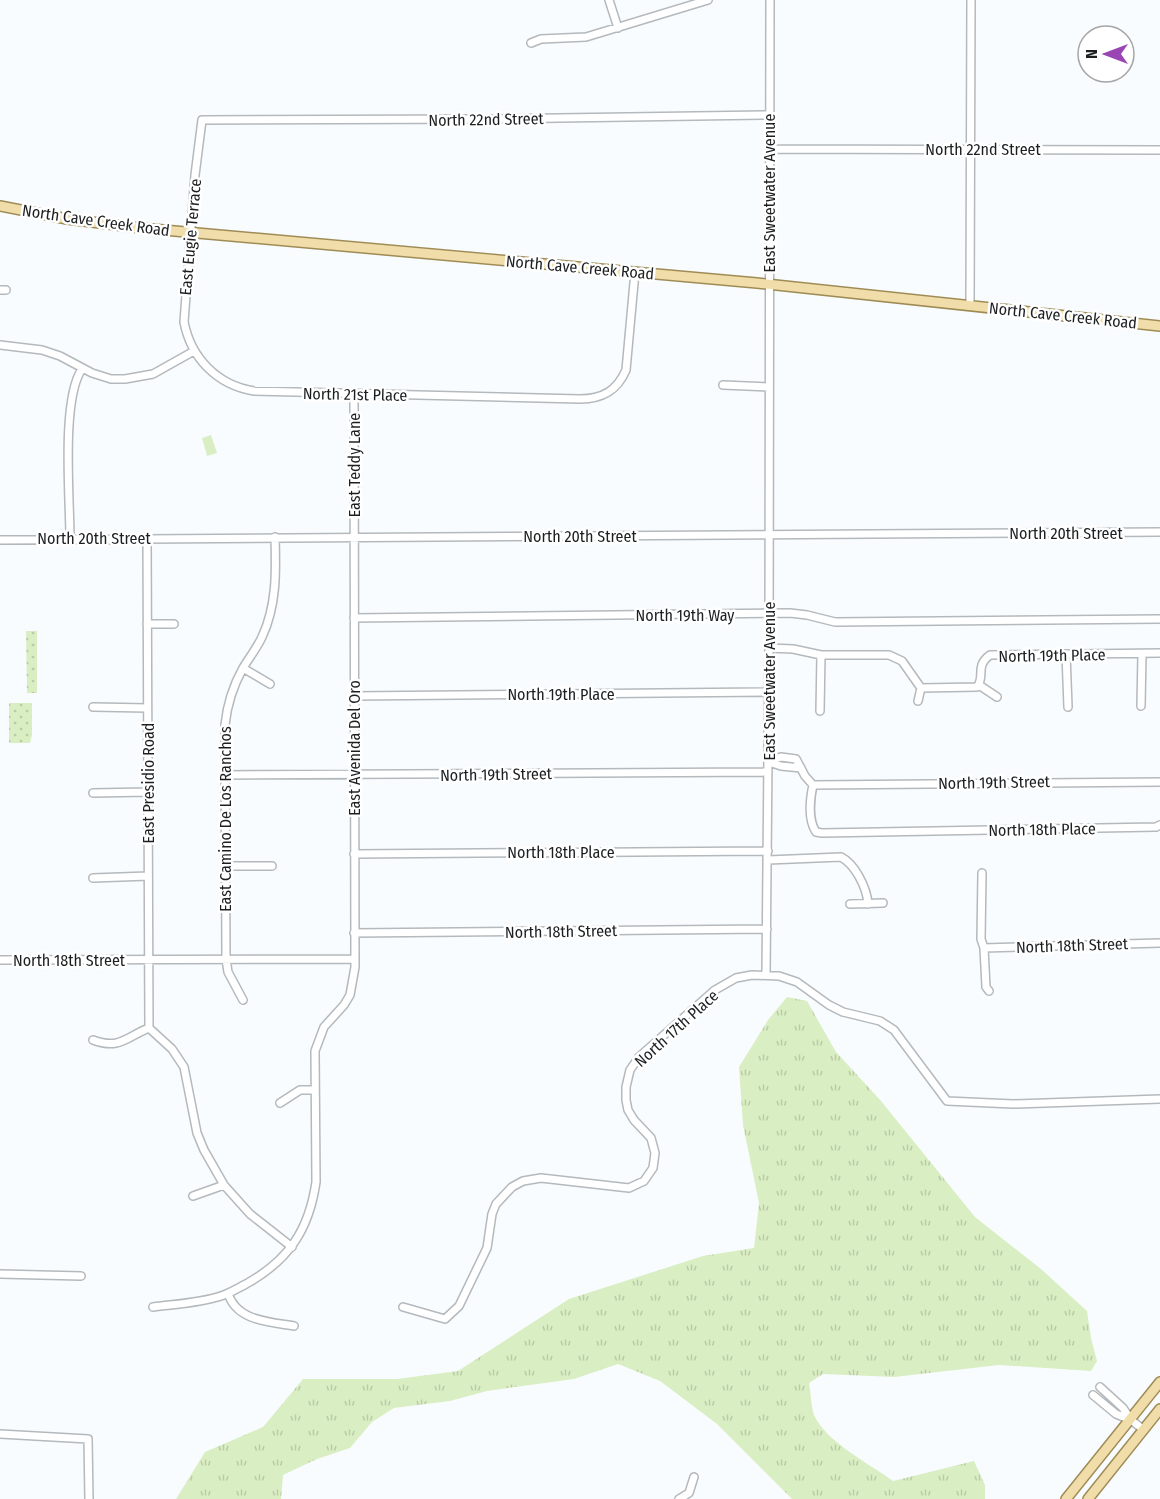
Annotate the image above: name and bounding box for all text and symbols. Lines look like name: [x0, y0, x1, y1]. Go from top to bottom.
north arrow: [1076, 24, 1136, 84]
text: N: [1082, 49, 1101, 59]
street label: North 22nd Street: [428, 109, 545, 130]
street label: East Sweetwater Avenue: [760, 114, 779, 272]
street label: North 22nd Street: [925, 140, 1041, 159]
street label: East Eugie Terrace: [176, 178, 205, 296]
street label: North Cave Creek Road: [21, 201, 171, 240]
street label: North Cave Creek Road: [505, 252, 655, 283]
street label: North Cave Creek Road: [988, 298, 1138, 333]
street label: North 21st Place: [303, 384, 408, 405]
street label: East Teddy Lane: [345, 413, 364, 517]
street label: North 20th Street: [1009, 524, 1123, 543]
street label: North 20th Street: [523, 527, 637, 546]
street label: North 20th Street: [37, 529, 151, 548]
street label: East Sweetwater Avenue: [760, 602, 779, 760]
street label: North 19th Way: [636, 606, 735, 625]
street label: North 19th Place: [998, 645, 1106, 666]
street label: East Avenida Del Oro: [345, 680, 364, 816]
street label: North 19th Place: [507, 685, 615, 704]
street label: East Presidio Road: [139, 723, 158, 843]
street label: East Camino De Los Ranchos: [216, 726, 235, 912]
street label: North 19th Street: [440, 764, 553, 785]
street label: North 19th Street: [938, 772, 1051, 793]
street label: North 18th Place: [988, 819, 1096, 840]
street label: North 18th Place: [507, 843, 615, 862]
street label: North 18th Street: [505, 921, 618, 942]
street label: North 18th Street: [1016, 934, 1129, 957]
street label: North 18th Street: [13, 951, 126, 970]
street label: North 17th Place: [631, 986, 722, 1071]

